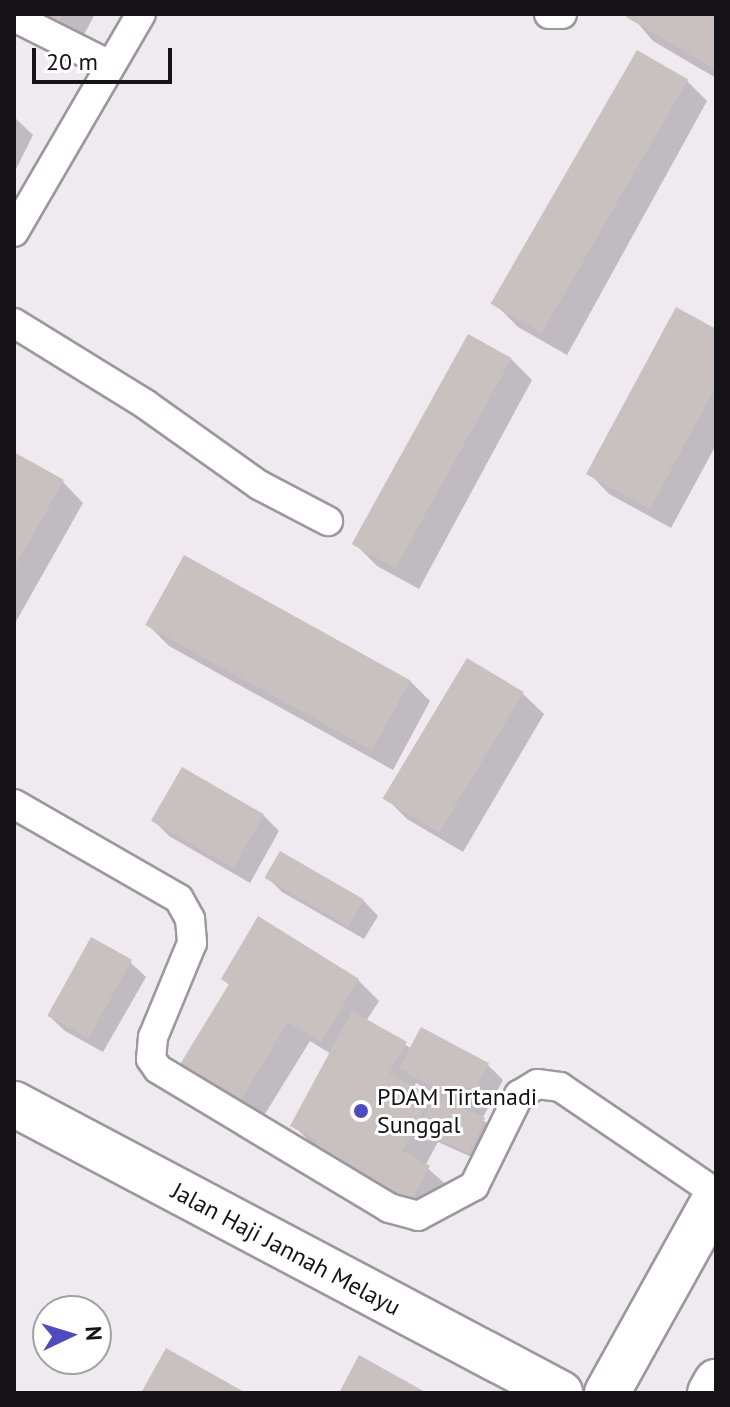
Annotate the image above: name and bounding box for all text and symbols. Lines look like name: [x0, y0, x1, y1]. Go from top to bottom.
scale bar: [36, 32, 176, 82]
text: 20 m: [46, 46, 98, 77]
place label: PDAM Tirtanadi Sunggal: [377, 1083, 538, 1139]
marker: PDAM Tirtanadi Sunggal: [352, 1102, 370, 1120]
street label: Jalan Haji Jannah Melayu: [166, 1176, 406, 1322]
north arrow: [32, 1295, 112, 1375]
text: N: [79, 1325, 108, 1342]

